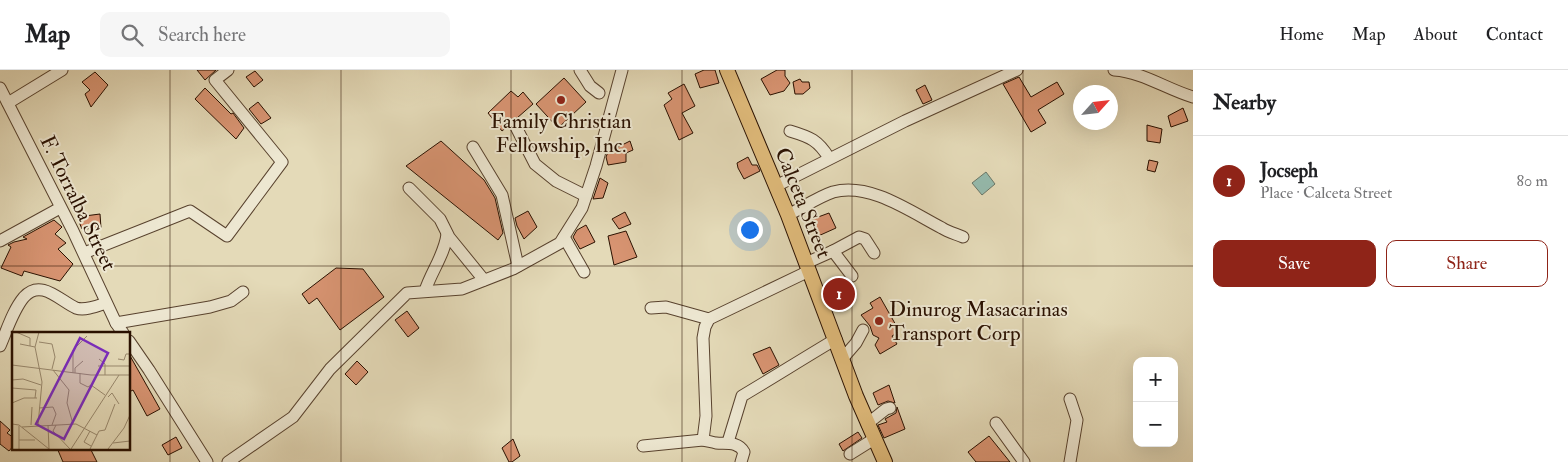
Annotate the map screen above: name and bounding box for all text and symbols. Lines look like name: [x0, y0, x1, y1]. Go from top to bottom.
search box: [100, 12, 450, 57]
text: Map: [25, 19, 70, 50]
icon: search: [118, 21, 146, 49]
text: Search here: [158, 23, 246, 47]
text: Home: [1279, 23, 1324, 46]
text: Map: [1352, 23, 1386, 46]
text: About: [1414, 23, 1458, 46]
text: Contact: [1486, 23, 1543, 46]
north arrow: [1073, 85, 1118, 130]
text: Nearby: [1213, 89, 1276, 116]
marker: Family Christian Fellowship, Inc.: [555, 94, 567, 106]
place label: Family Christian Fellowship, Inc.: [491, 108, 632, 159]
street label: F. Torralba Street: [34, 131, 122, 275]
street label: Calceta Street: [769, 144, 837, 262]
text: Jocseph: [1260, 159, 1318, 183]
text: 1: [1226, 171, 1232, 191]
text: 80 m: [1517, 171, 1548, 191]
text: Place · Calceta Street: [1260, 183, 1392, 203]
your location: [737, 217, 763, 243]
button: Save: [1213, 240, 1376, 287]
button: Share: [1386, 240, 1548, 287]
pin: 1: [823, 275, 855, 313]
place label: Dinurog Masacarinas Transport Corp: [889, 296, 1068, 347]
marker: Dinurog Masacarinas Transport Corp: [873, 315, 885, 327]
inset map: [12, 332, 130, 450]
map controls: [1133, 357, 1178, 447]
button: +: [1133, 357, 1178, 402]
button: −: [1133, 402, 1178, 447]

